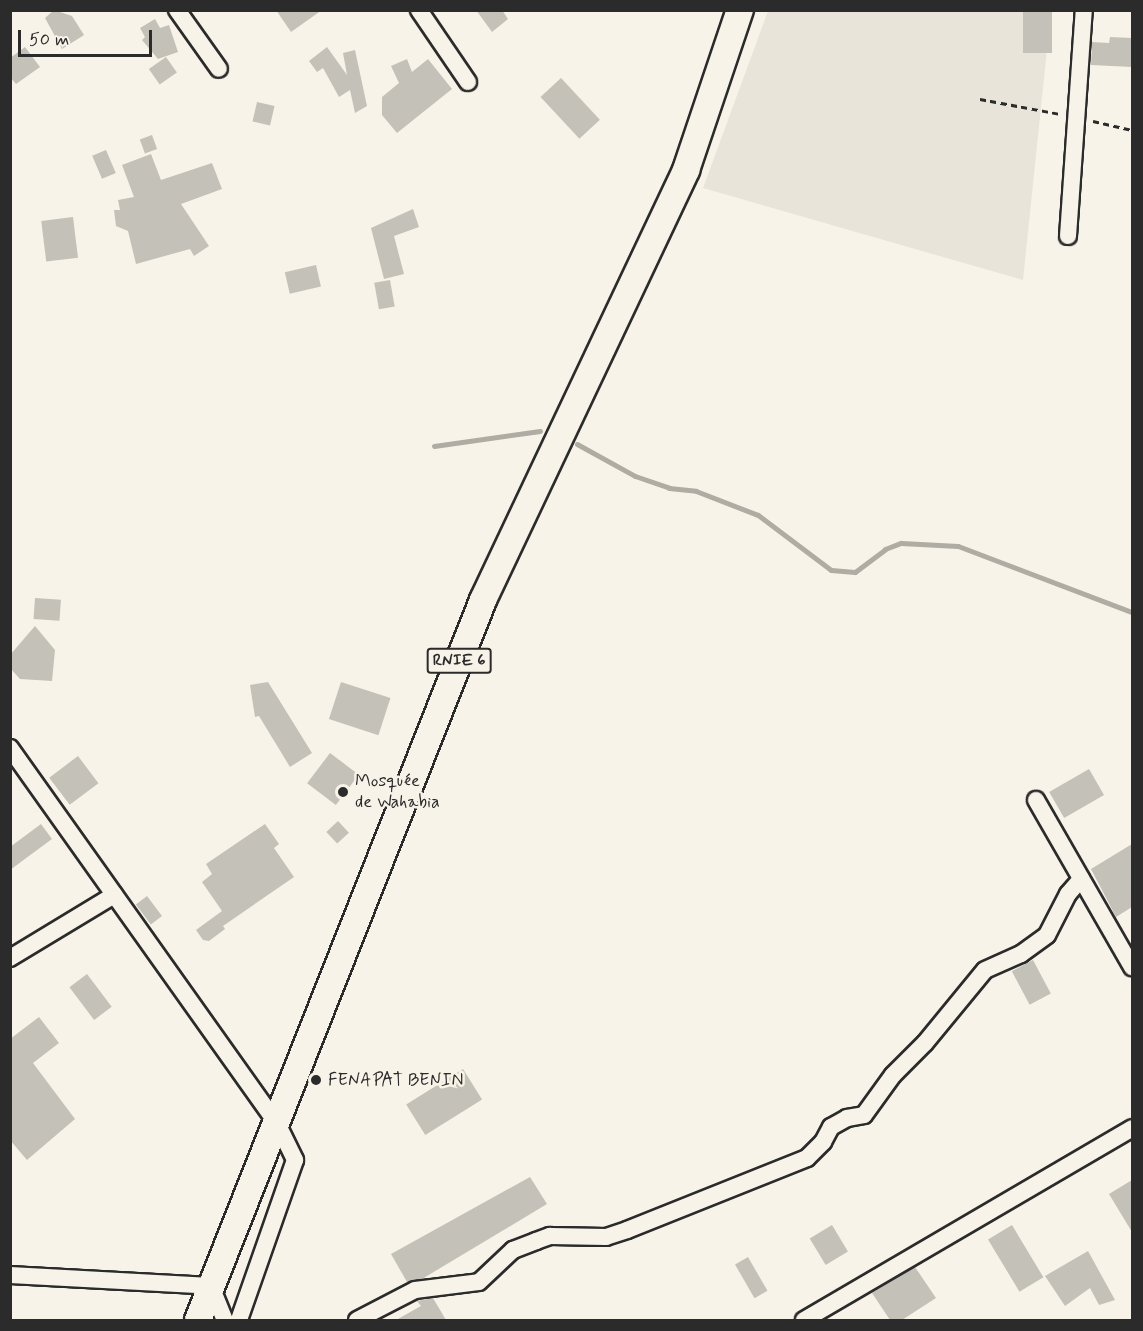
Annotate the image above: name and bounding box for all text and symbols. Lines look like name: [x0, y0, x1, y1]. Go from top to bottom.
scale bar: [21, 18, 154, 56]
text: 50 m: [29, 28, 69, 52]
road number: RNIE 6: [426, 648, 492, 674]
place label: Mosquée de Wahabia: [355, 771, 445, 814]
marker: Mosquée de Wahabia: [336, 785, 350, 799]
place label: FENAPAT BENIN: [328, 1069, 464, 1091]
marker: FENAPAT BENIN: [309, 1073, 323, 1087]

